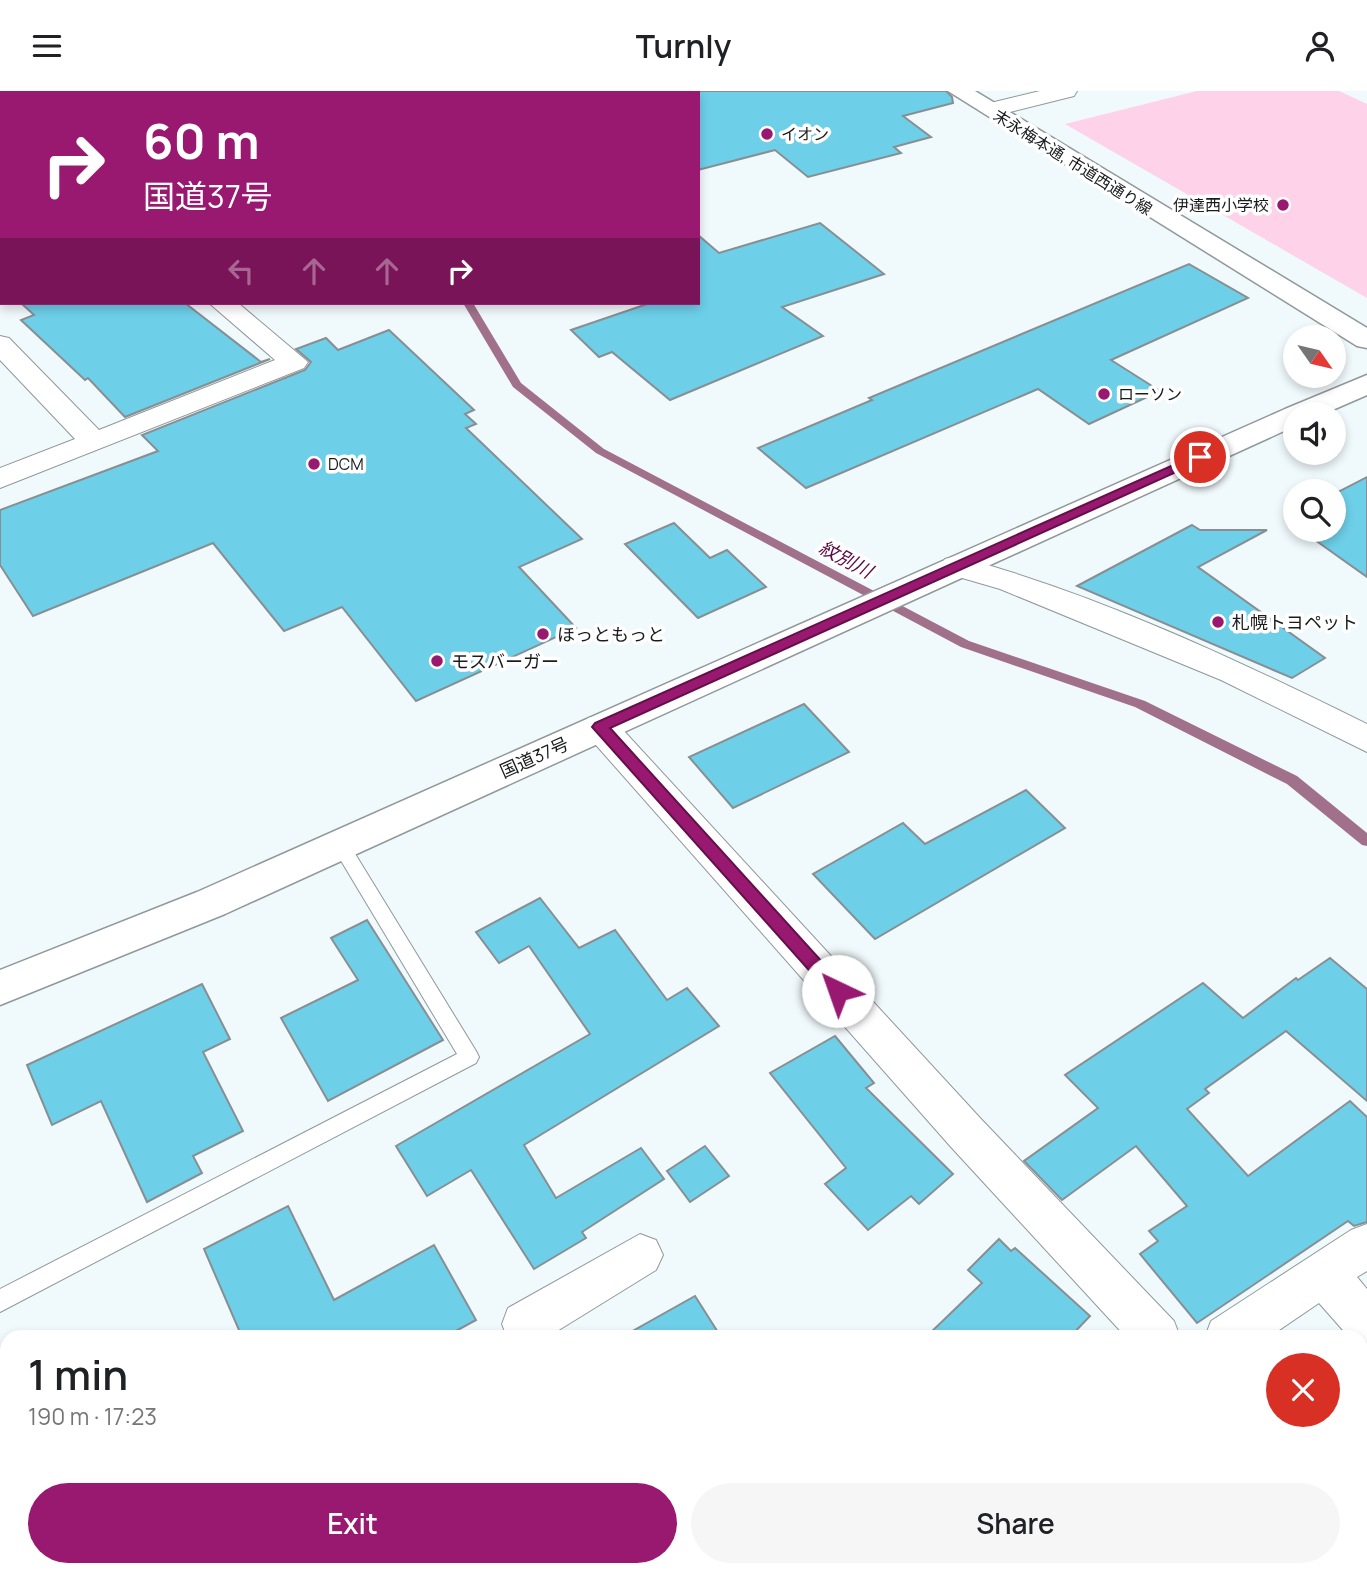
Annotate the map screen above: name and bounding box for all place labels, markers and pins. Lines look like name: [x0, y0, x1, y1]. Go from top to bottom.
place label: イオン: [781, 123, 829, 145]
marker: イオン: [759, 126, 775, 142]
place label: 伊達西小学校: [1173, 194, 1269, 216]
marker: 伊達西小学校: [1275, 197, 1291, 213]
place label: ローソン: [1118, 383, 1182, 405]
marker: ローソン: [1096, 386, 1112, 402]
pin: [1170, 427, 1230, 487]
place label: DCM: [328, 453, 364, 475]
marker: DCM: [306, 456, 322, 472]
place label: 札幌トヨペット: [1232, 610, 1358, 634]
marker: 札幌トヨペット: [1210, 614, 1226, 630]
place label: ほっともっと: [557, 622, 665, 646]
marker: ほっともっと: [535, 626, 551, 642]
place label: モスバーガー: [451, 649, 559, 673]
marker: モスバーガー: [429, 653, 445, 669]

